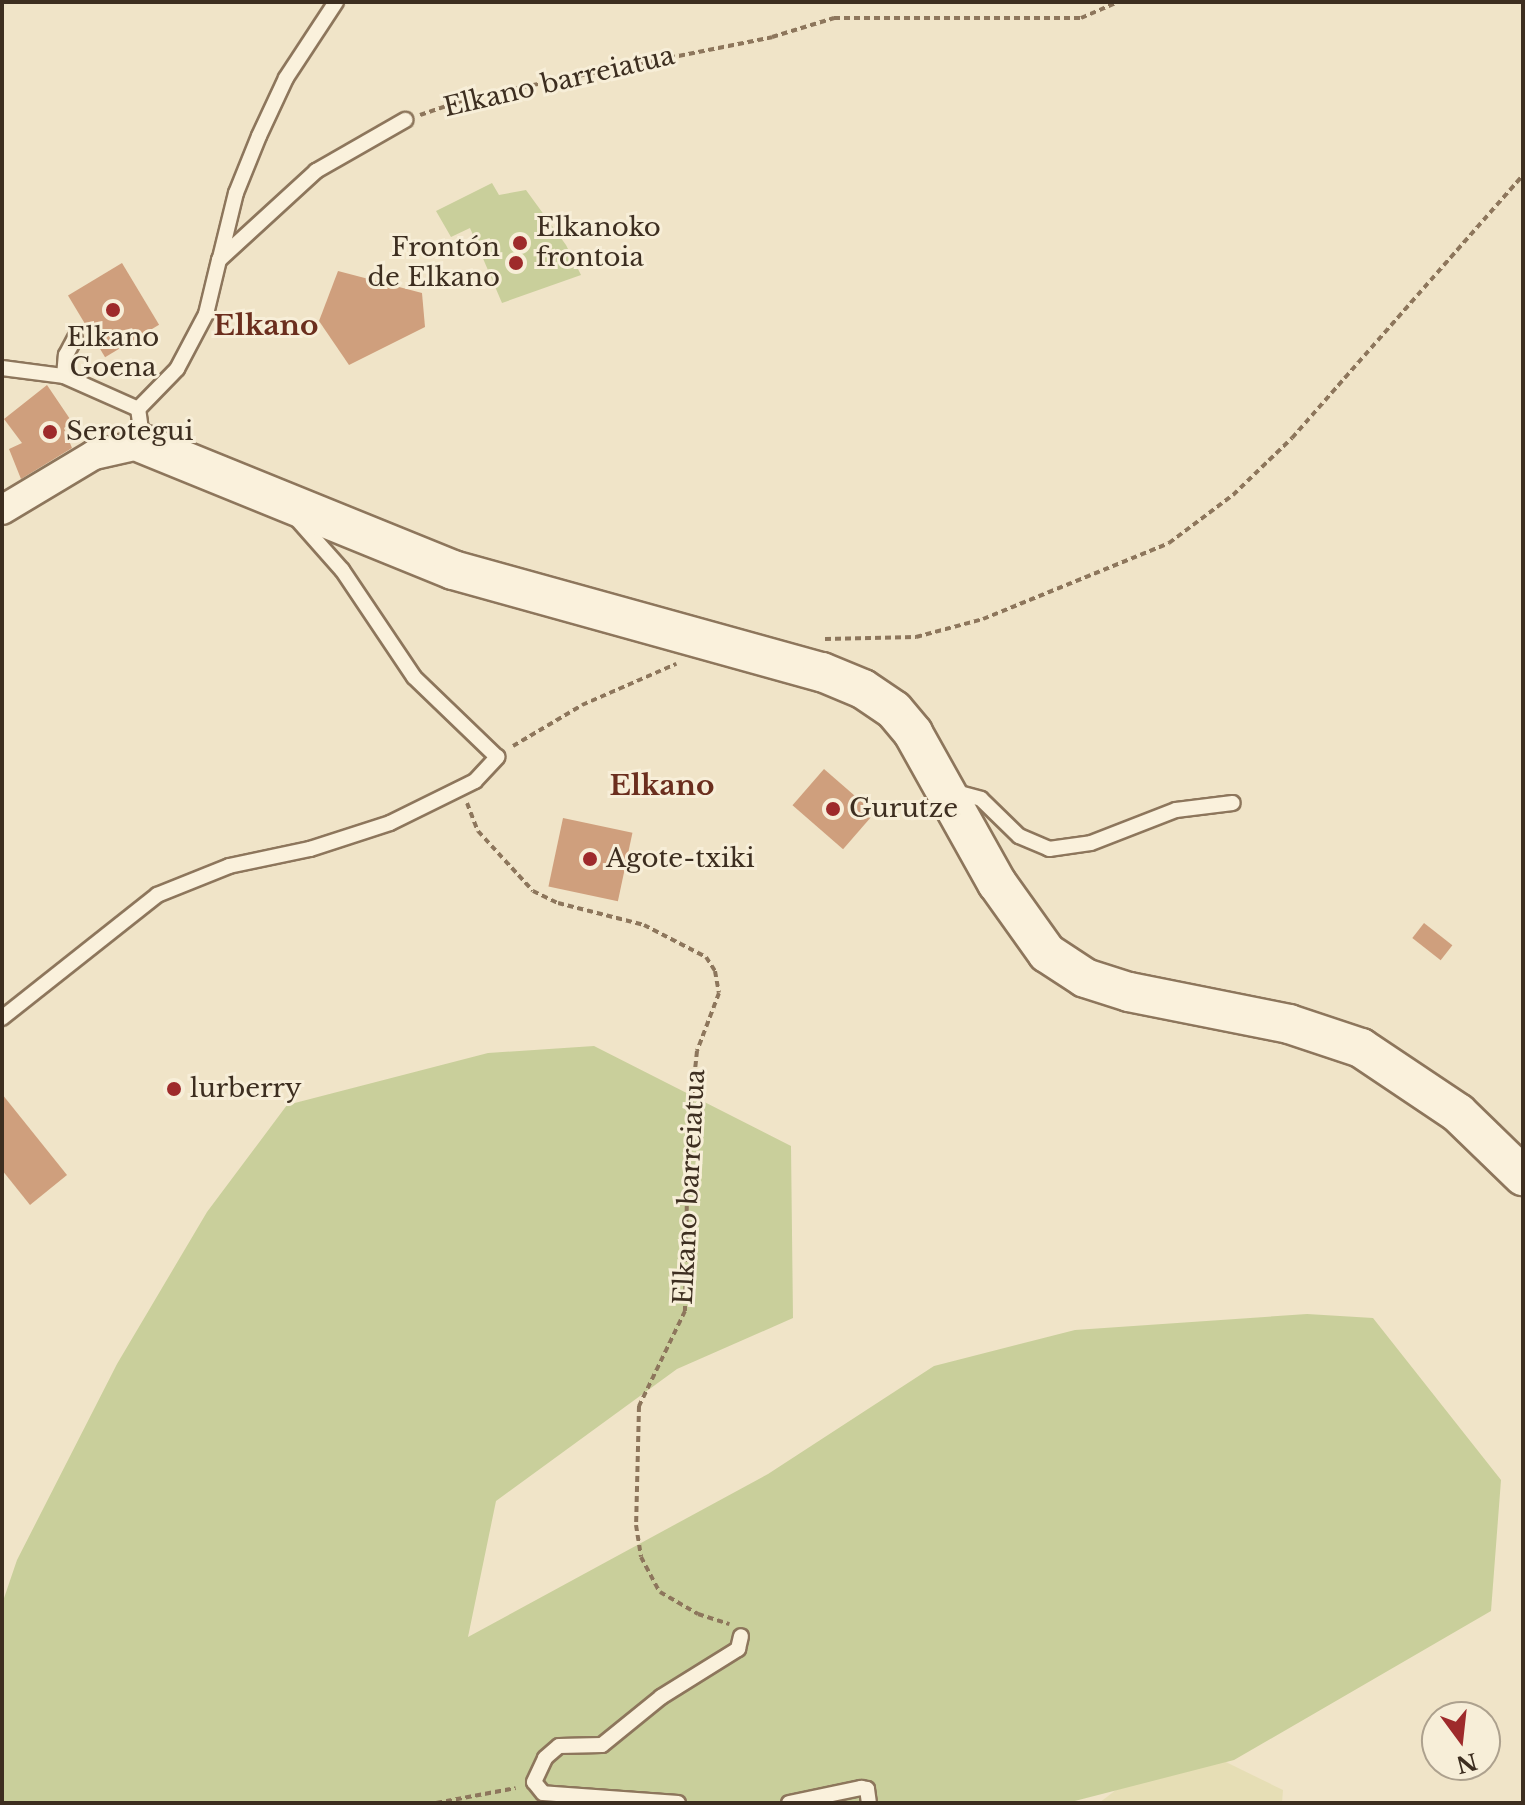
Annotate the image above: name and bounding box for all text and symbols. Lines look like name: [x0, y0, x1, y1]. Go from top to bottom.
street label: Elkano barreiatua: [441, 40, 677, 124]
place label: Elkanoko frontoia: [536, 212, 661, 274]
place label: Frontón de Elkano: [367, 232, 500, 294]
marker: Elkanoko frontoia: [511, 234, 529, 252]
marker: Frontón de Elkano: [507, 254, 525, 272]
marker: Elkano Goena: [104, 301, 122, 319]
district label: Elkano: [214, 309, 318, 343]
place label: Elkano Goena: [67, 322, 159, 384]
place label: Serotegui: [66, 416, 193, 448]
marker: Serotegui: [41, 423, 59, 441]
district label: Elkano: [610, 769, 714, 803]
place label: Gurutze: [849, 793, 958, 825]
marker: Gurutze: [824, 800, 842, 818]
place label: Agote-txiki: [606, 843, 755, 875]
marker: Agote-txiki: [581, 850, 599, 868]
street label: Elkano barreiatua: [668, 1068, 712, 1306]
place label: lurberry: [190, 1073, 302, 1105]
marker: lurberry: [165, 1080, 183, 1098]
north arrow: [1421, 1701, 1501, 1781]
text: N: [1453, 1747, 1480, 1778]

